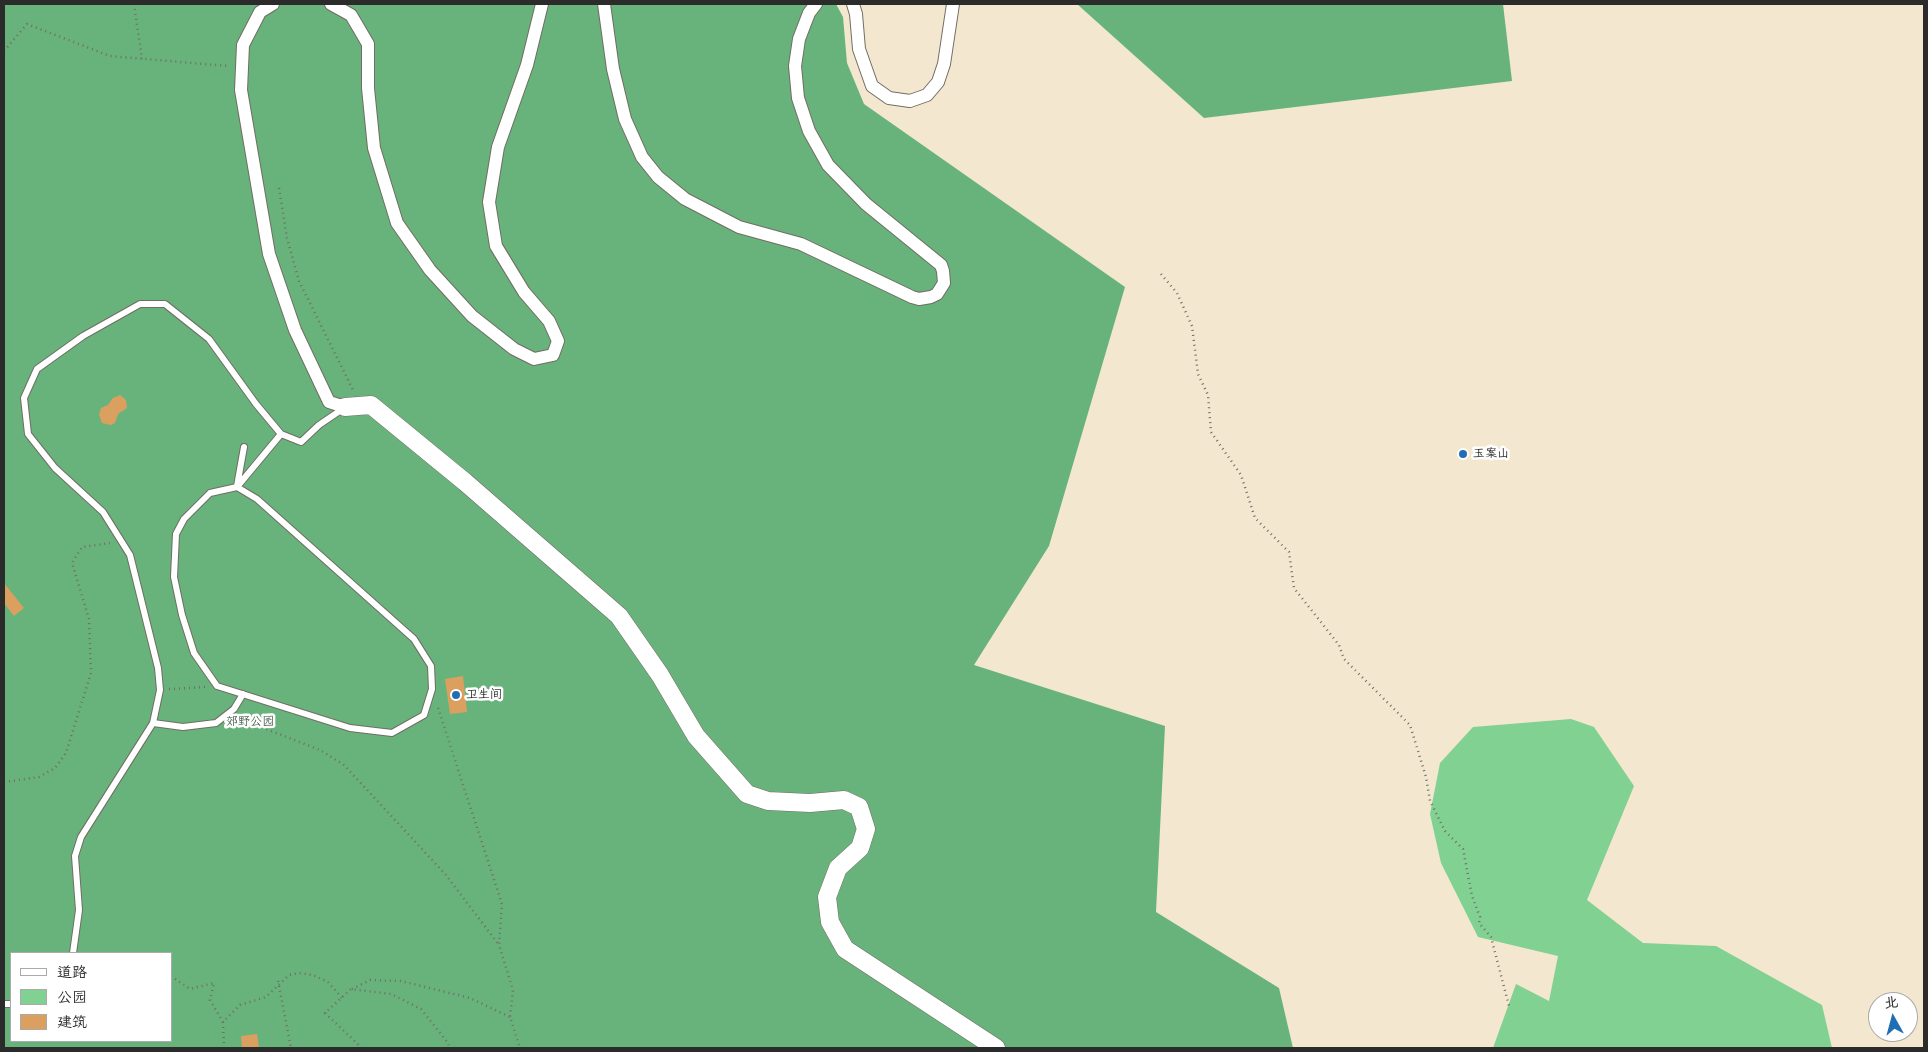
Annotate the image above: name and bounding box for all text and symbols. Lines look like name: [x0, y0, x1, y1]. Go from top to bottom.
place label: 玉案山: [1473, 447, 1509, 461]
marker: 玉案山: [1457, 448, 1469, 460]
place label: 卫生间: [466, 688, 502, 702]
marker: 卫生间: [450, 689, 462, 701]
park label: 郊野公园: [226, 715, 274, 729]
legend: [10, 952, 172, 1042]
text: 道路: [57, 963, 87, 982]
text: 公园: [57, 988, 87, 1007]
north arrow: [1868, 992, 1918, 1042]
text: 北: [1883, 993, 1899, 1012]
text: 建筑: [57, 1013, 87, 1032]

